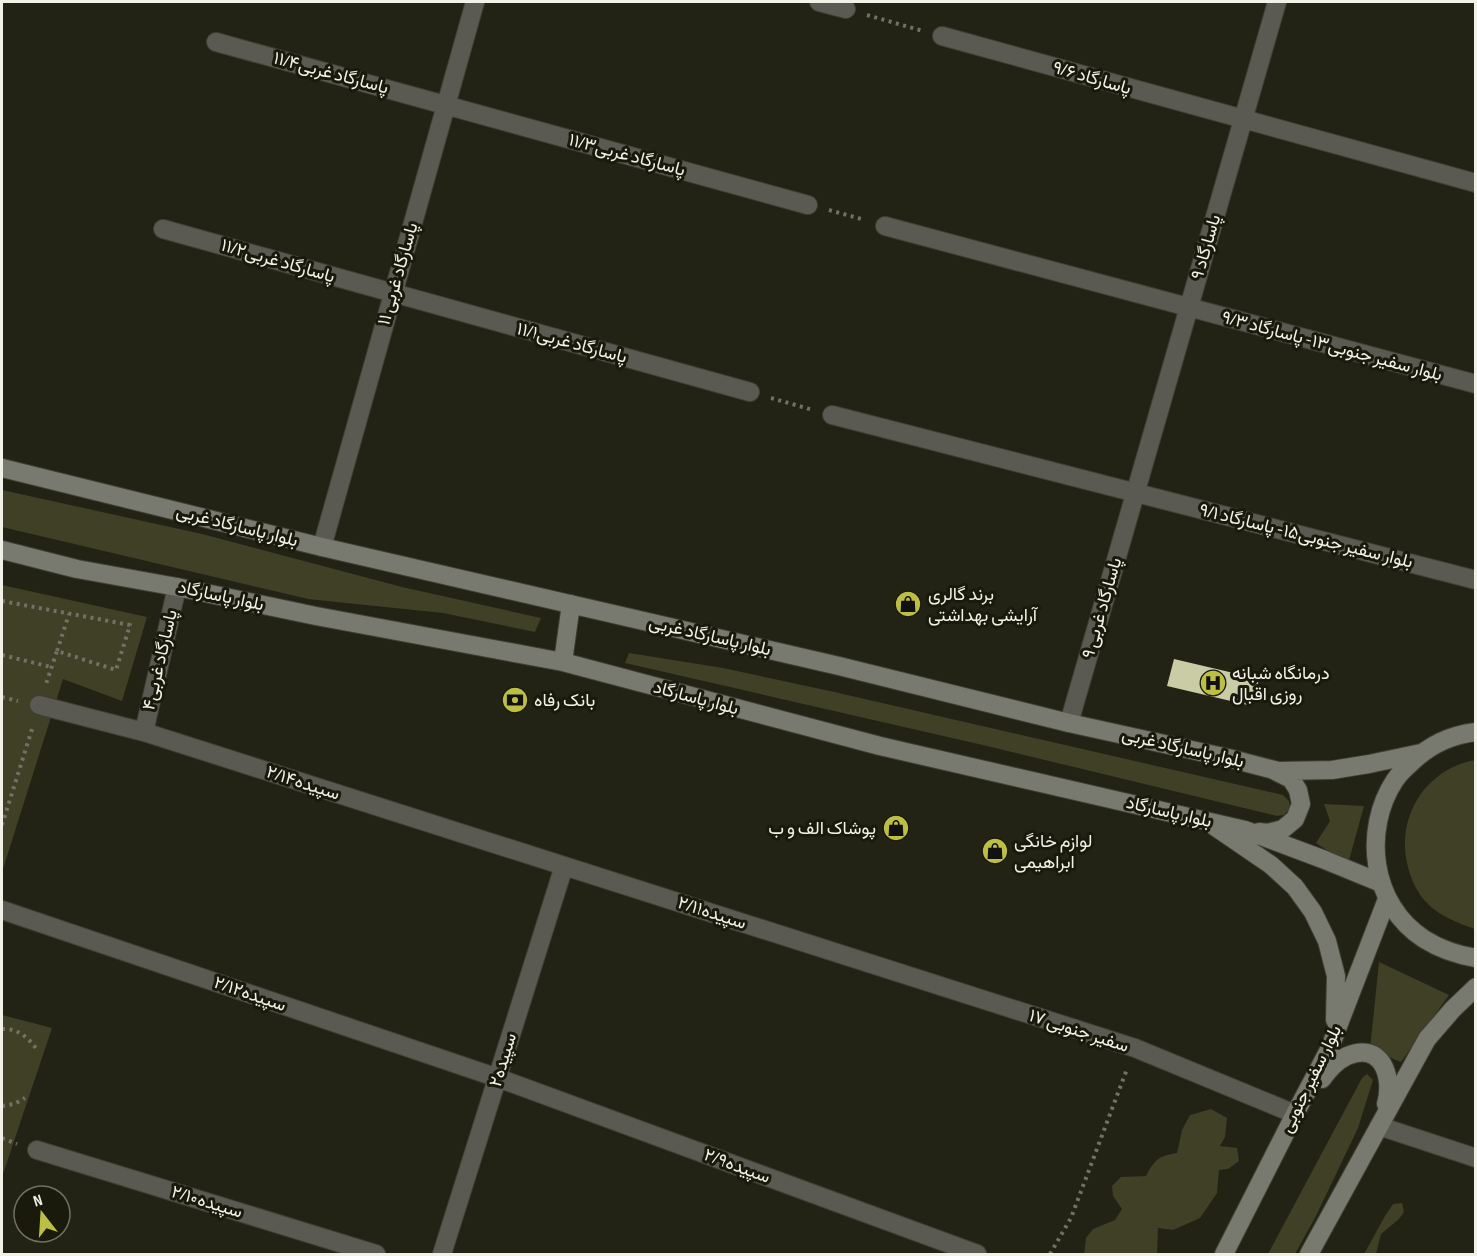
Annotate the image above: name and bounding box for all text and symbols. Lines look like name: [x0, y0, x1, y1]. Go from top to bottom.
street label: پاسارگاد غربی۱۱/۴: [271, 48, 391, 99]
street label: پاسارگاد ۹/۶: [1050, 57, 1134, 100]
street label: پاسارگاد غربی۱۱/۳: [566, 129, 688, 182]
street label: پاسارگاد ۹: [1187, 212, 1226, 282]
street label: پاسارگاد غربی ۱۱: [373, 220, 424, 328]
street label: پاسارگاد غربی۱۱/۲: [218, 235, 337, 288]
street label: بلوار سفیر جنوبی۱۳- پاسارگاد ۹/۳: [1219, 306, 1445, 387]
street label: پاسارگاد غربی۱۱/۱: [514, 318, 629, 369]
street label: بلوار سفیر جنوبی۱۵- پاسارگاد ۹/۱: [1197, 499, 1415, 574]
street label: بلوار پاسارگاد غربی: [174, 501, 300, 552]
street label: پاسارگاد غربی ۹: [1078, 555, 1127, 661]
street label: بلوار پاسارگاد: [176, 577, 266, 616]
place label: برند گالری آرایشی بهداشتی: [928, 584, 1039, 626]
shop icon: برند گالری آرایشی بهداشتی: [893, 589, 923, 619]
street label: پاسارگاد غربی۴: [138, 608, 183, 713]
street label: بلوار پاسارگاد غربی: [647, 612, 773, 661]
place label: درمانگاه شبانه روزی اقبال: [1232, 663, 1330, 705]
hospital icon: درمانگاه شبانه روزی اقبال: [1198, 668, 1228, 698]
street label: بلوار پاسارگاد: [651, 677, 741, 720]
bank icon: بانک رفاه: [500, 685, 530, 715]
place label: بانک رفاه: [534, 690, 595, 711]
street label: بلوار پاسارگاد غربی: [1120, 724, 1246, 773]
street label: سپیده۲/۱۴: [263, 761, 342, 806]
street label: بلوار پاسارگاد: [1124, 792, 1214, 833]
shop icon: پوشاک الف و ب: [881, 813, 911, 843]
place label: پوشاک الف و ب: [768, 818, 876, 840]
place label: لوازم خانگی ابراهیمی: [1014, 831, 1092, 873]
shop icon: لوازم خانگی ابراهیمی: [980, 836, 1010, 866]
street label: سپیده۲/۱۱: [675, 892, 749, 935]
street label: سپیده۲/۱۲: [211, 972, 289, 1017]
street label: سفیر جنوبی ۱۷: [1027, 1005, 1131, 1057]
street label: بلوار سفیر جنوبی: [1276, 1022, 1346, 1136]
street label: سپیده۲: [485, 1031, 522, 1090]
street label: سپیده۲/۹: [701, 1144, 773, 1189]
street label: سپیده۲/۱۰: [169, 1181, 245, 1224]
north arrow: [12, 1184, 72, 1244]
text: N: [31, 1191, 45, 1211]

